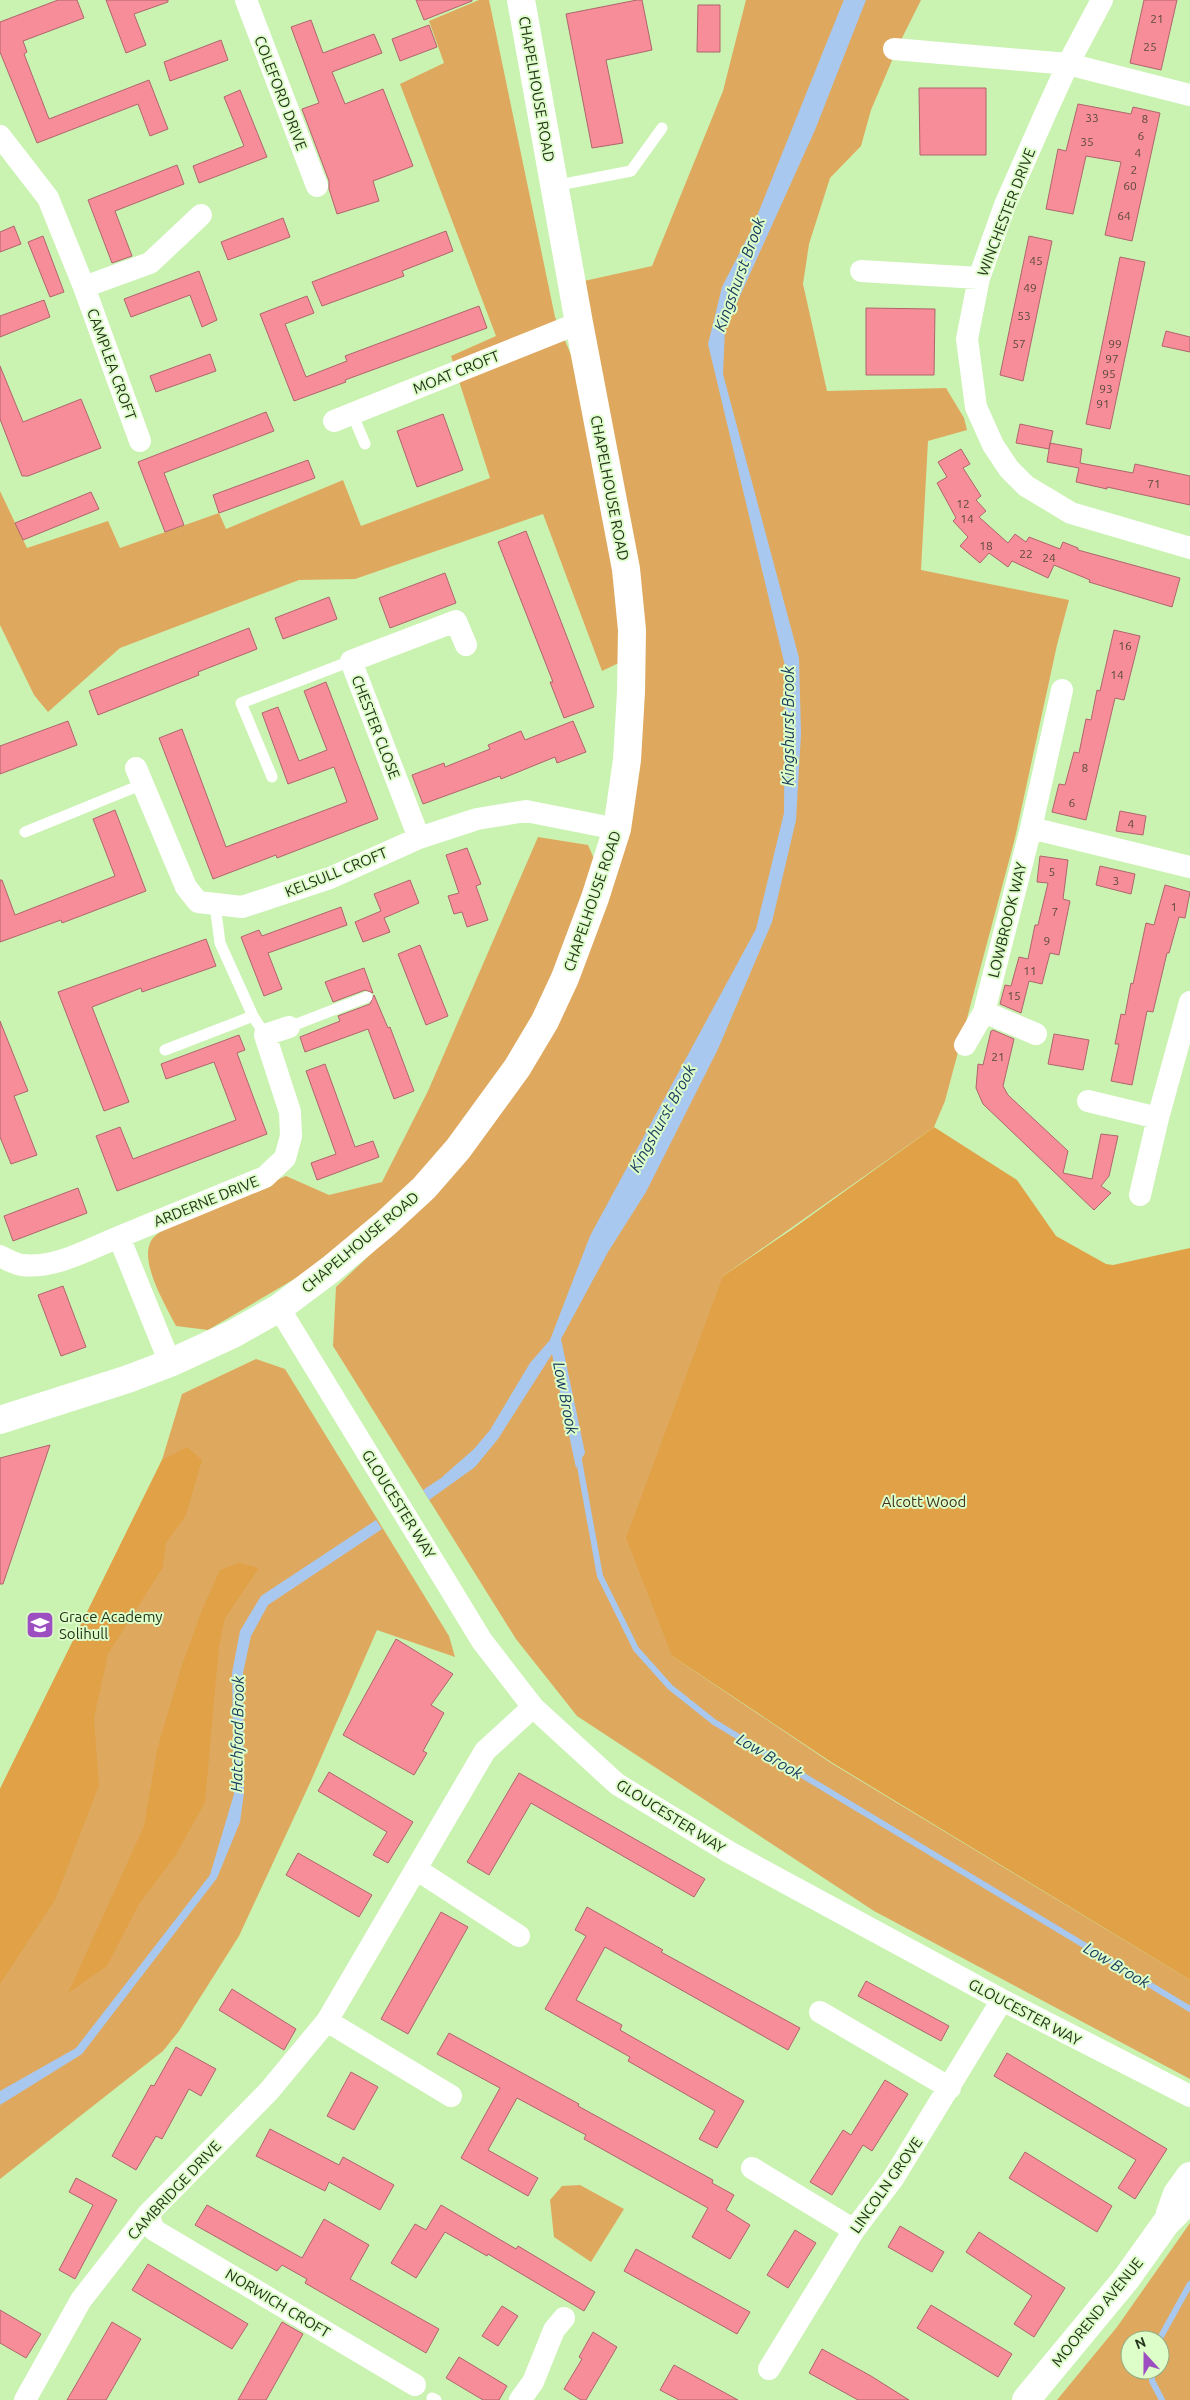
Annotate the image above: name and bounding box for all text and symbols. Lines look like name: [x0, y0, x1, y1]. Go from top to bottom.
house number: 21: [1150, 12, 1164, 25]
street label: CHAPELHOUSE ROAD: [516, 15, 558, 163]
street label: COLEFORD DRIVE: [251, 33, 311, 153]
house number: 25: [1143, 40, 1157, 53]
house number: 33: [1085, 111, 1099, 124]
house number: 8: [1142, 112, 1149, 125]
house number: 6: [1138, 129, 1145, 142]
house number: 35: [1080, 135, 1094, 148]
street label: WINCHESTER DRIVE: [974, 146, 1038, 278]
house number: 4: [1135, 146, 1142, 159]
house number: 2: [1131, 163, 1137, 176]
house number: 60: [1123, 179, 1137, 192]
house number: 64: [1117, 209, 1131, 222]
water label: Kingshurst Brook: [710, 214, 768, 333]
house number: 45: [1029, 254, 1043, 267]
house number: 49: [1023, 281, 1037, 294]
street label: CAMPLEA CROFT: [84, 306, 140, 423]
house number: 53: [1017, 309, 1031, 322]
house number: 57: [1012, 337, 1026, 350]
house number: 99: [1108, 337, 1122, 350]
street label: MOAT CROFT: [410, 347, 502, 397]
house number: 97: [1105, 352, 1119, 365]
house number: 95: [1102, 367, 1116, 380]
house number: 93: [1099, 382, 1113, 395]
house number: 91: [1096, 397, 1110, 410]
street label: CHAPELHOUSE ROAD: [588, 414, 632, 562]
house number: 71: [1147, 477, 1161, 490]
house number: 12: [956, 497, 970, 510]
house number: 14: [960, 512, 974, 525]
house number: 18: [979, 539, 993, 552]
house number: 22: [1019, 547, 1033, 560]
house number: 24: [1042, 551, 1056, 564]
house number: 16: [1118, 639, 1132, 652]
water label: Kingshurst Brook: [779, 665, 797, 786]
house number: 14: [1110, 668, 1124, 681]
street label: CHESTER CLOSE: [348, 673, 404, 781]
house number: 8: [1082, 761, 1089, 774]
house number: 6: [1069, 796, 1076, 809]
house number: 4: [1128, 817, 1135, 830]
street label: CHAPELHOUSE ROAD: [560, 828, 624, 974]
street label: KELSULL CROFT: [282, 843, 390, 900]
street label: LOWBROOK WAY: [984, 860, 1030, 980]
house number: 5: [1049, 865, 1055, 878]
house number: 3: [1113, 874, 1119, 887]
house number: 1: [1171, 900, 1177, 913]
house number: 7: [1052, 905, 1058, 918]
house number: 9: [1044, 934, 1050, 947]
house number: 11: [1023, 964, 1037, 977]
house number: 15: [1007, 989, 1021, 1002]
house number: 21: [991, 1050, 1005, 1063]
water label: Kingshurst Brook: [625, 1060, 699, 1175]
street label: ARDERNE DRIVE: [151, 1172, 261, 1230]
street label: CHAPELHOUSE ROAD: [298, 1188, 422, 1296]
water label: Low Brook: [550, 1360, 582, 1437]
street label: GLOUCESTER WAY: [359, 1446, 440, 1562]
park label: Alcott Wood: [882, 1493, 966, 1510]
place label: Grace Academy Solihull: [59, 1608, 163, 1642]
school or university icon: Grace Academy Solihull: [25, 1610, 55, 1640]
water label: Hatchford Brook: [227, 1675, 247, 1792]
water label: Low Brook: [734, 1729, 807, 1783]
street label: GLOUCESTER WAY: [613, 1776, 729, 1857]
water label: Low Brook: [1081, 1938, 1154, 1992]
street label: GLOUCESTER WAY: [966, 1975, 1084, 2049]
street label: LINCOLN GROVE: [847, 2134, 925, 2236]
street label: CAMBRIDGE DRIVE: [124, 2137, 224, 2243]
street label: MOOREND AVENUE: [1047, 2254, 1147, 2370]
street label: NORWICH CROFT: [223, 2265, 334, 2341]
north arrow: [1120, 2330, 1170, 2380]

